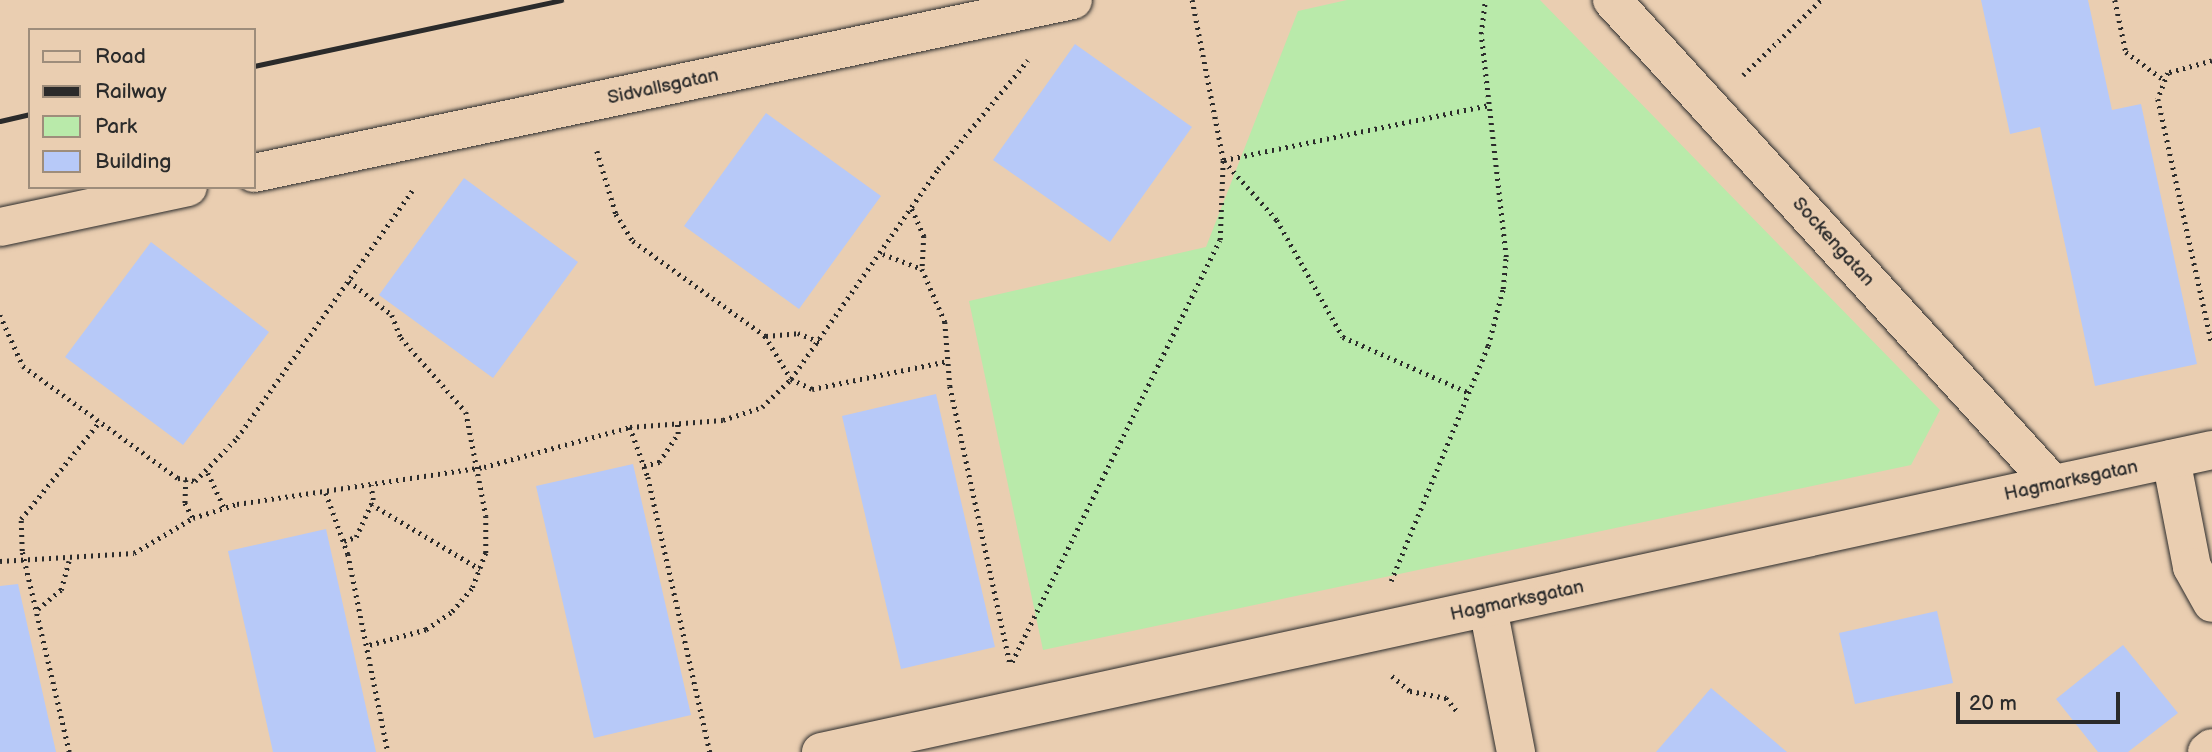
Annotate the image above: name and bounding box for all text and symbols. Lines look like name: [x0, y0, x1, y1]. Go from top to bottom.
legend: [28, 28, 256, 189]
text: Road: [95, 44, 146, 69]
street label: Sidvallsgatan: [605, 64, 721, 110]
text: Railway: [95, 79, 167, 104]
text: Park: [95, 114, 137, 139]
text: Building: [95, 149, 171, 174]
street label: Sockengatan: [1787, 193, 1879, 291]
street label: Hagmarksgatan: [2002, 456, 2140, 506]
street label: Hagmarksgatan: [1448, 576, 1586, 626]
scale bar: [1960, 678, 2124, 722]
text: 20 m: [1969, 691, 2017, 716]

